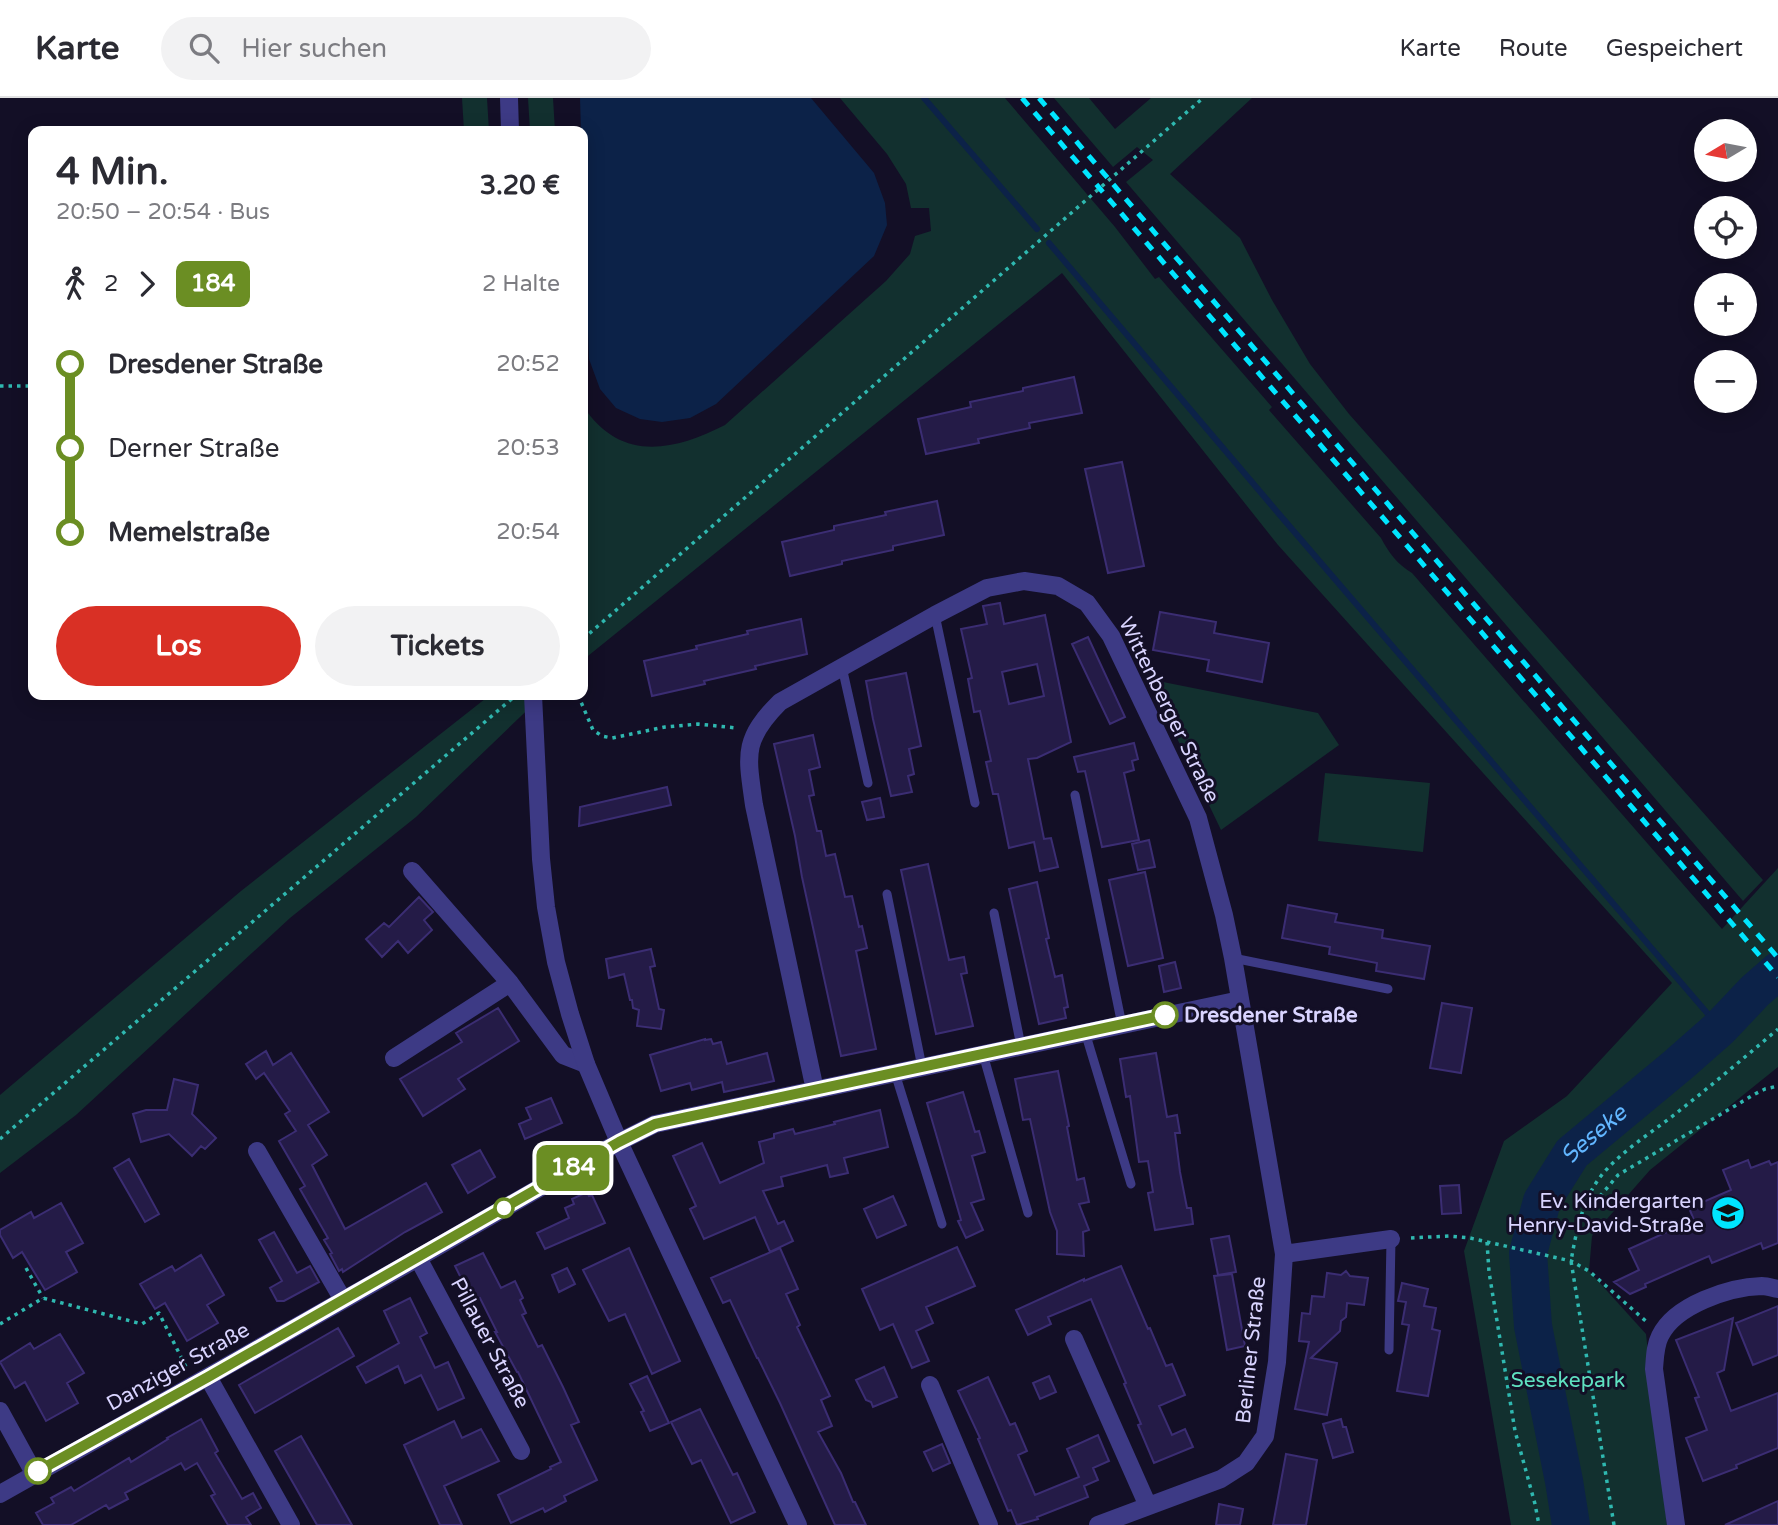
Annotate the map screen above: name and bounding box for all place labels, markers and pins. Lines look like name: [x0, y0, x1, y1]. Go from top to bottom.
marker: Dresdener Straße: [1152, 1002, 1178, 1028]
place label: Dresdener Straße: [1184, 1003, 1358, 1028]
place label: Ev. Kindergarten Henry-David-Straße: [1507, 1189, 1704, 1238]
school or university icon: Ev. Kindergarten Henry-David-Straße: [1709, 1194, 1747, 1232]
unlabelled marker: [494, 1198, 514, 1218]
unlabelled marker: [25, 1458, 51, 1484]

